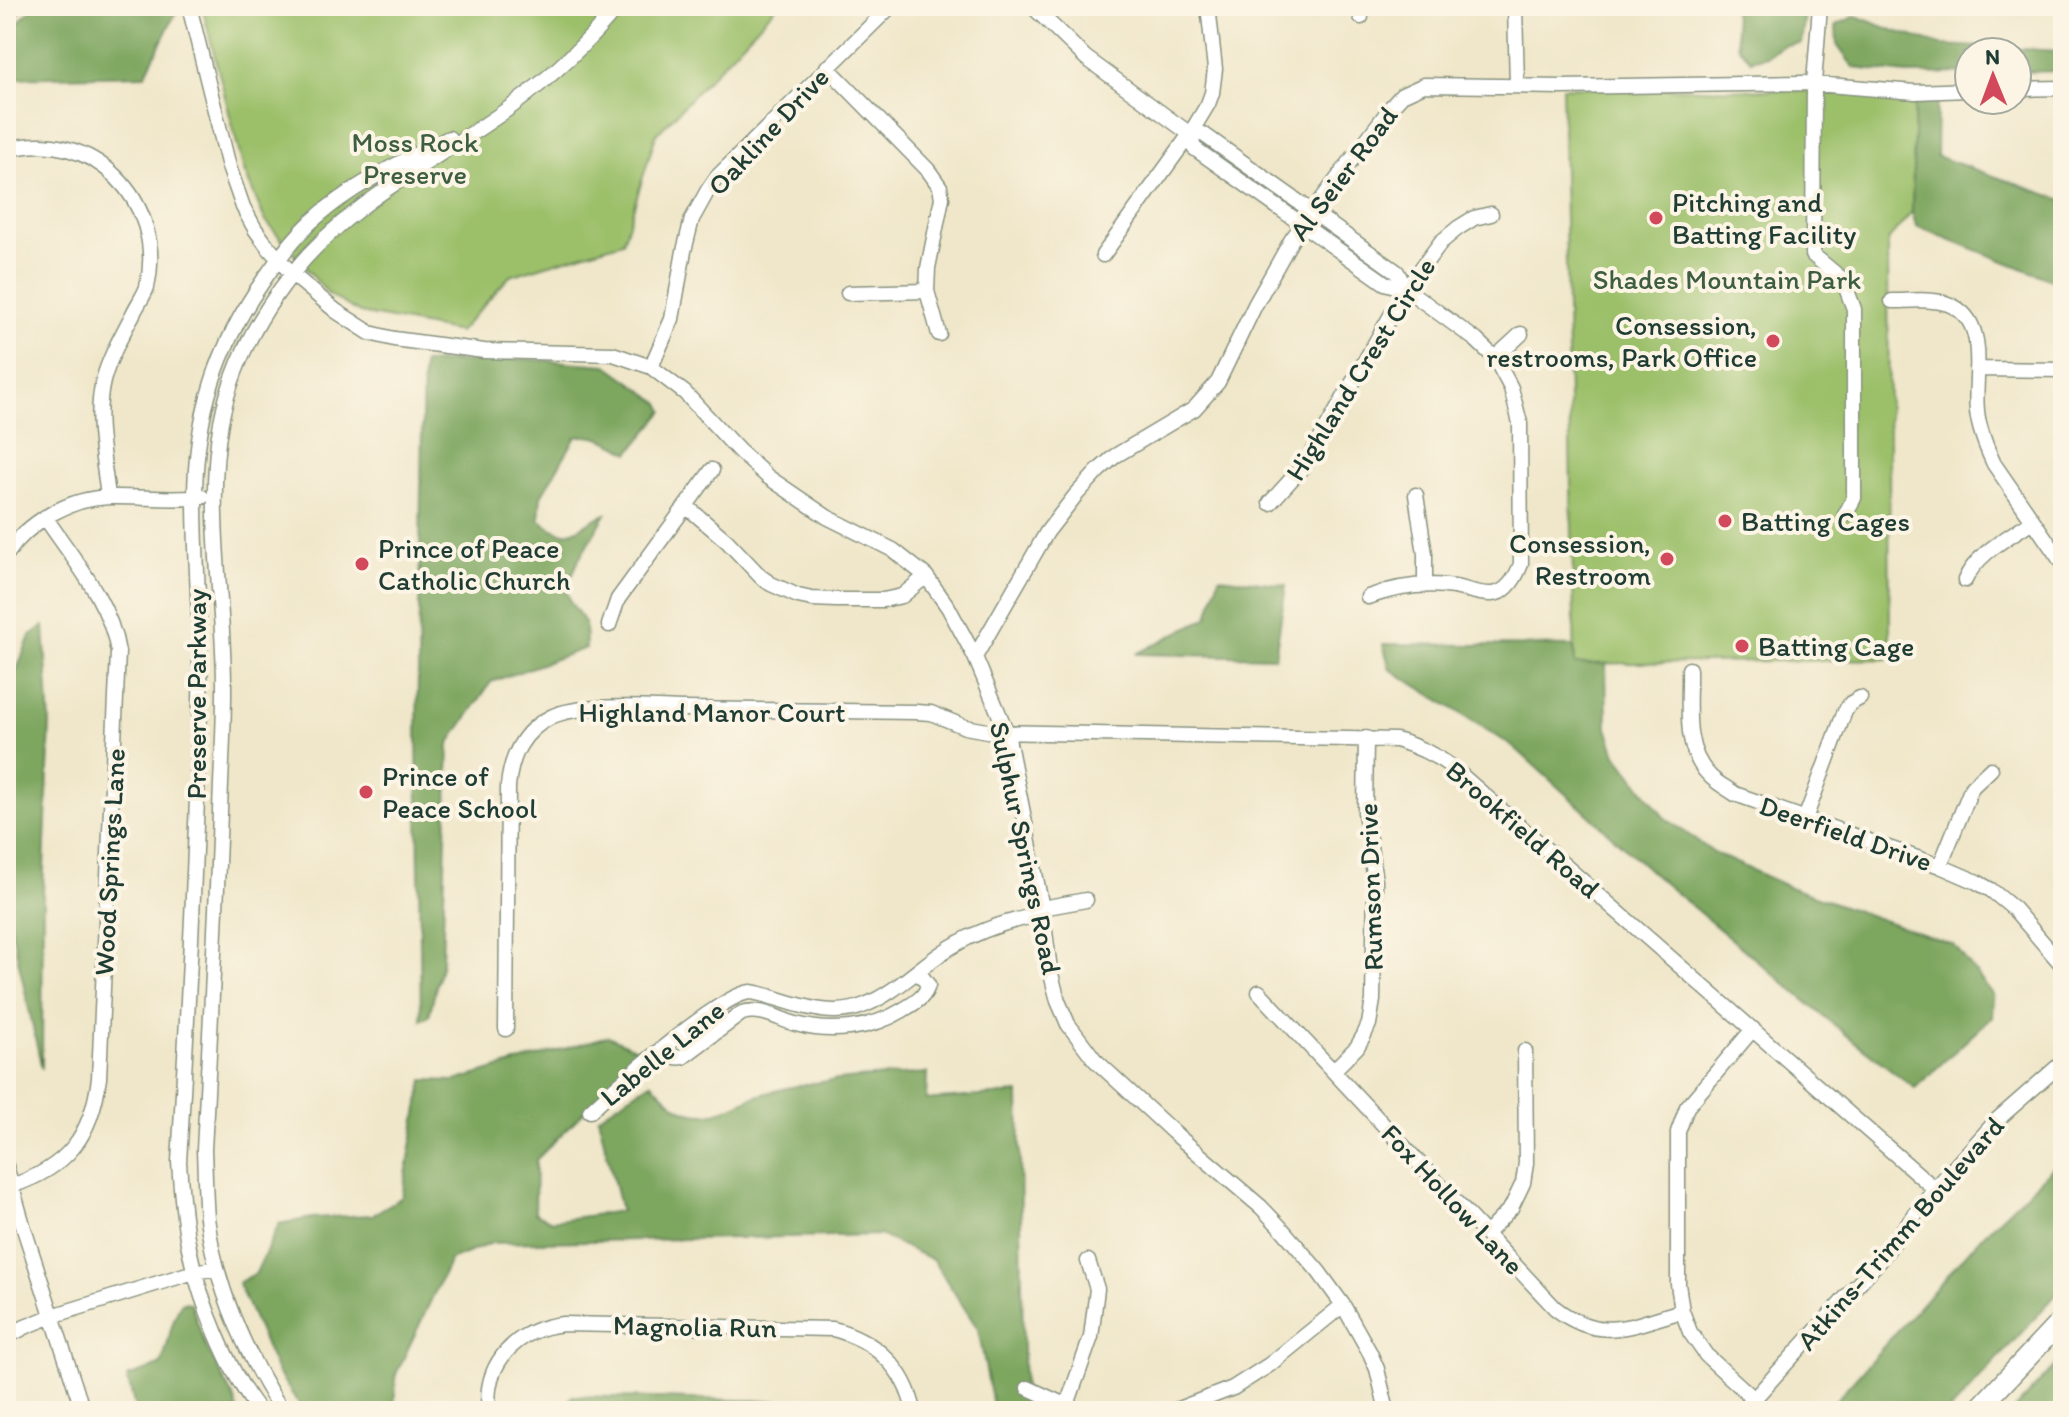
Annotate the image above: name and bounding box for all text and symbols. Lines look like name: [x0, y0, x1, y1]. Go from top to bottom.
north arrow: [1953, 36, 2033, 116]
text: N: [1985, 43, 2000, 70]
street label: Oakline Drive: [700, 60, 836, 202]
street label: Al Seier Road: [1281, 99, 1405, 247]
park label: Moss Rock Preserve: [352, 125, 479, 191]
place label: Pitching and Batting Facility: [1672, 185, 1856, 251]
marker: Pitching and Batting Facility: [1647, 209, 1665, 227]
street label: Highland Crest Circle: [1278, 251, 1442, 487]
park label: Shades Mountain Park: [1593, 262, 1861, 296]
place label: Consession, restrooms, Park Office: [1486, 308, 1757, 374]
marker: Consession, restrooms, Park Office: [1764, 332, 1782, 350]
place label: Batting Cages: [1741, 504, 1910, 538]
marker: Batting Cages: [1716, 512, 1734, 530]
place label: Consession, Restroom: [1509, 526, 1651, 592]
place label: Prince of Peace Catholic Church: [378, 531, 570, 597]
marker: Consession, Restroom: [1658, 550, 1676, 568]
marker: Prince of Peace Catholic Church: [353, 555, 371, 573]
street label: Preserve Parkway: [179, 589, 213, 799]
place label: Batting Cage: [1758, 629, 1914, 663]
marker: Batting Cage: [1733, 637, 1751, 655]
street label: Highland Manor Court: [578, 695, 846, 729]
street label: Sulphur Springs Road: [983, 718, 1070, 978]
street label: Wood Springs Lane: [86, 747, 132, 977]
street label: Brookfield Road: [1439, 753, 1607, 905]
place label: Prince of Peace School: [382, 759, 537, 825]
marker: Prince of Peace School: [357, 783, 375, 801]
street label: Deerfield Drive: [1755, 788, 1937, 878]
street label: Rumson Drive: [1350, 803, 1390, 971]
street label: Labelle Lane: [593, 993, 731, 1113]
street label: Atkins-Trimm Boulevard: [1789, 1109, 2011, 1357]
street label: Fox Hollow Lane: [1374, 1116, 1532, 1282]
street label: Magnolia Run: [613, 1308, 777, 1344]

